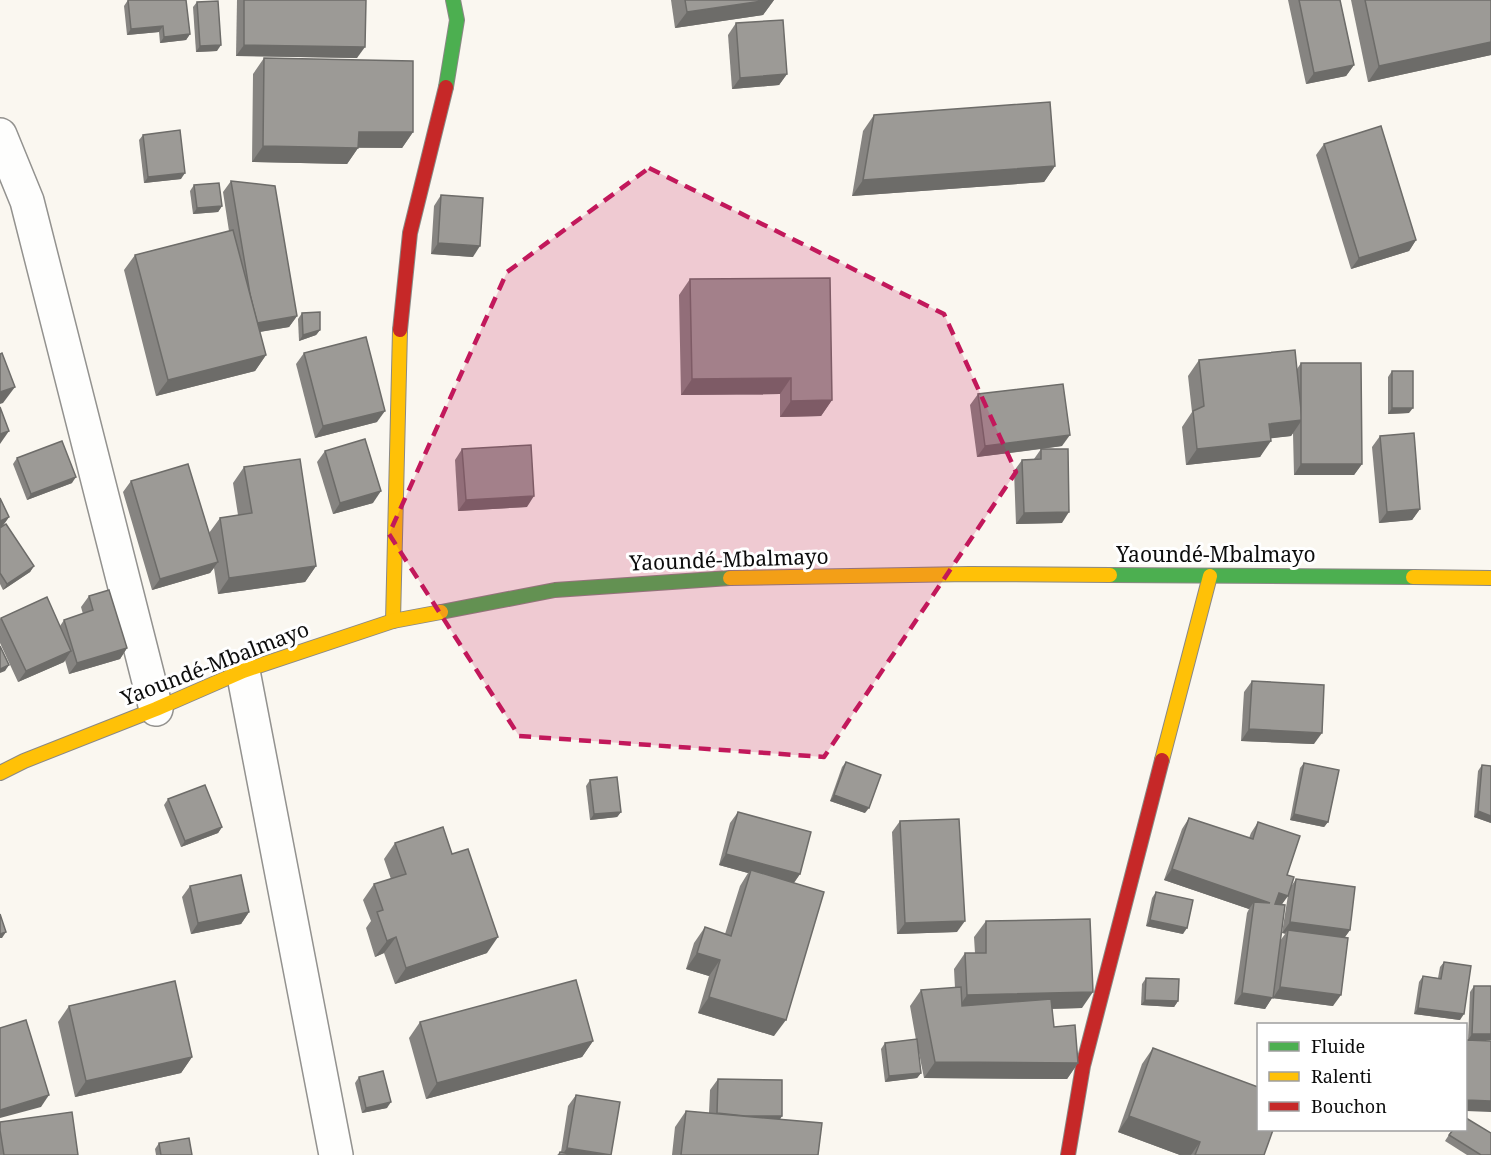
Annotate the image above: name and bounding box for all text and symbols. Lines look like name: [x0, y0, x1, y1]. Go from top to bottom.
street label: Yaoundé-Mbalmayo: [1115, 540, 1316, 568]
street label: Yaoundé-Mbalmayo: [628, 542, 829, 577]
street label: Yaoundé-Mbalmayo: [116, 614, 313, 712]
legend: [1257, 1023, 1467, 1131]
text: Fluide: [1311, 1034, 1365, 1058]
text: Ralenti: [1311, 1064, 1372, 1088]
text: Bouchon: [1311, 1094, 1387, 1118]

